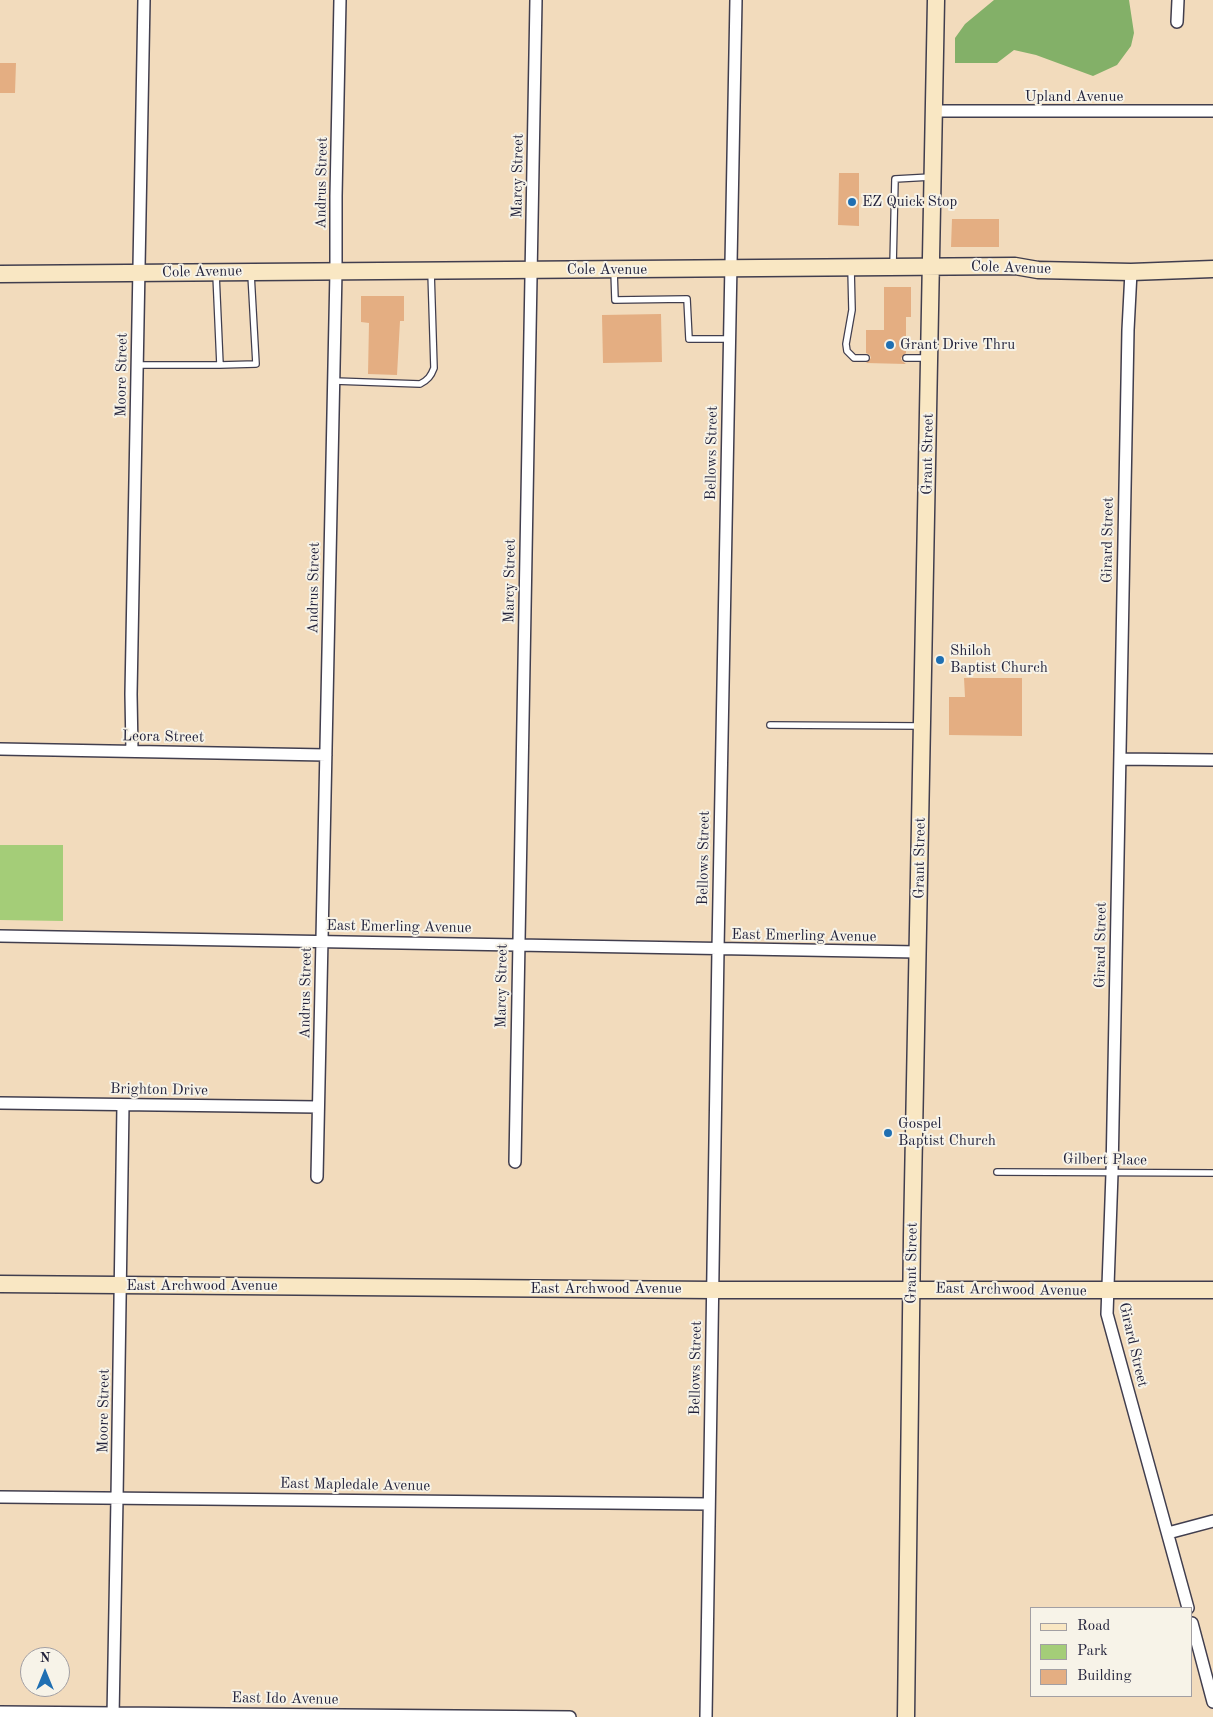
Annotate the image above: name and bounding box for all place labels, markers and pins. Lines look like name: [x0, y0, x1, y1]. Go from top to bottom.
place label: EZ Quick Stop: [862, 193, 957, 211]
marker: EZ Quick Stop: [846, 196, 858, 208]
place label: Grant Drive Thru: [900, 336, 1015, 354]
marker: Grant Drive Thru: [884, 339, 896, 351]
place label: Shiloh Baptist Church: [950, 642, 1048, 677]
marker: Shiloh Baptist Church: [934, 654, 946, 666]
place label: Gospel Baptist Church: [898, 1115, 996, 1150]
marker: Gospel Baptist Church: [882, 1127, 894, 1139]

